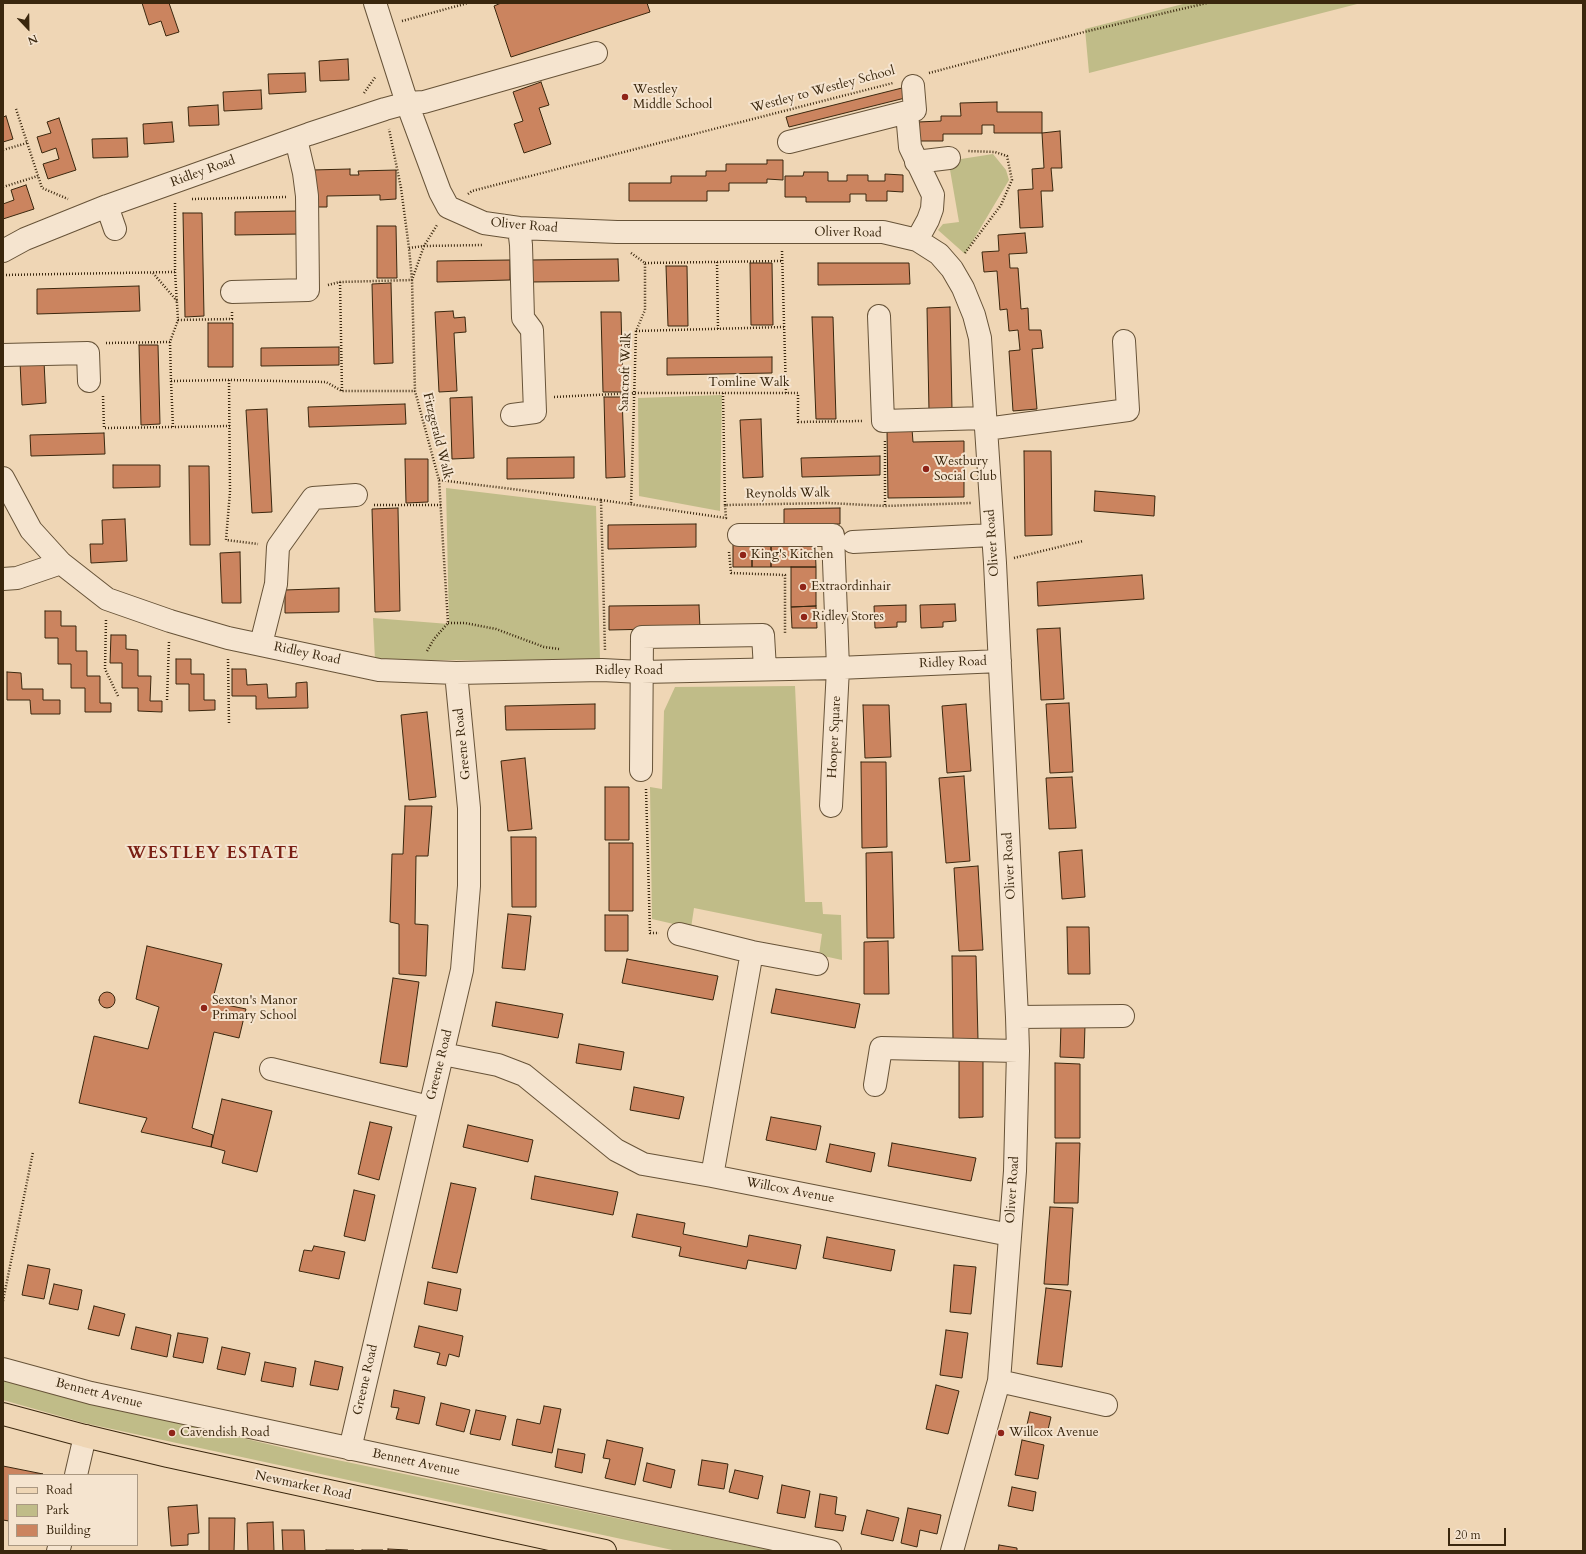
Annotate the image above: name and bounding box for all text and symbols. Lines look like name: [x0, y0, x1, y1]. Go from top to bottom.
north arrow: [8, 8, 48, 48]
text: N: [25, 31, 40, 48]
street label: Westley to Westley School: [749, 63, 897, 117]
place label: Westley Middle School: [633, 82, 712, 113]
marker: Westley Middle School: [620, 92, 630, 102]
street label: Ridley Road: [169, 153, 237, 191]
street label: Oliver Road: [490, 215, 558, 237]
street label: Oliver Road: [814, 225, 882, 241]
street label: Sancroft Walk: [617, 332, 635, 412]
street label: Tomline Walk: [708, 375, 790, 391]
street label: Fitzgerald Walk: [419, 391, 455, 481]
place label: Westbury Social Club: [934, 454, 997, 485]
marker: Westbury Social Club: [921, 464, 931, 474]
street label: Reynolds Walk: [746, 485, 830, 503]
street label: Oliver Road: [983, 509, 1003, 577]
place label: King's Kitchen: [751, 547, 834, 563]
marker: King's Kitchen: [738, 550, 748, 560]
place label: Extraordinhair: [811, 579, 891, 595]
marker: Extraordinhair: [798, 582, 808, 592]
place label: Ridley Stores: [812, 609, 884, 625]
marker: Ridley Stores: [799, 612, 809, 622]
street label: Ridley Road: [272, 639, 342, 669]
street label: Ridley Road: [919, 654, 987, 672]
street label: Ridley Road: [595, 663, 663, 679]
street label: Hooper Square: [825, 695, 845, 779]
street label: Greene Road: [451, 707, 475, 781]
street label: Oliver Road: [1000, 832, 1020, 900]
district label: WESTLEY ESTATE: [127, 844, 299, 864]
place label: Sexton's Manor Primary School: [212, 993, 297, 1024]
marker: Sexton's Manor Primary School: [199, 1003, 209, 1013]
street label: Greene Road: [424, 1028, 456, 1102]
street label: Oliver Road: [1003, 1156, 1023, 1224]
street label: Willcox Avenue: [744, 1175, 836, 1207]
street label: Greene Road: [350, 1343, 382, 1417]
street label: Bennett Avenue: [54, 1376, 144, 1412]
place label: Cavendish Road: [180, 1425, 270, 1441]
place label: Willcox Avenue: [1009, 1425, 1099, 1441]
marker: Cavendish Road: [167, 1428, 177, 1438]
marker: Willcox Avenue: [996, 1428, 1006, 1438]
street label: Bennett Avenue: [371, 1446, 461, 1480]
street label: Newmarket Road: [254, 1468, 352, 1504]
legend: [8, 1474, 138, 1546]
text: Road: [46, 1482, 72, 1498]
text: Park: [46, 1502, 69, 1518]
scale bar: [1450, 1520, 1508, 1546]
text: Building: [46, 1522, 90, 1538]
text: 20 m: [1455, 1527, 1481, 1543]

